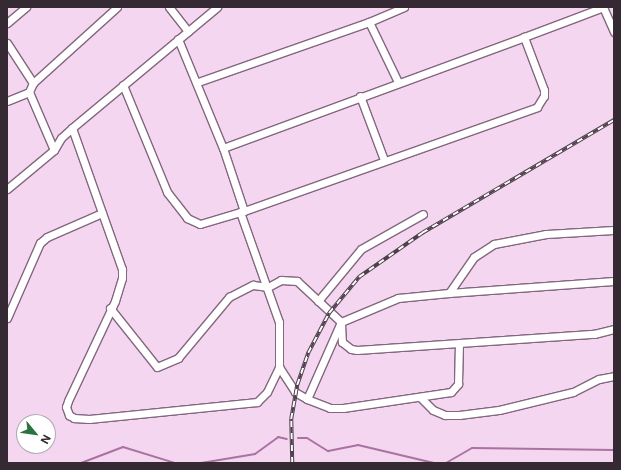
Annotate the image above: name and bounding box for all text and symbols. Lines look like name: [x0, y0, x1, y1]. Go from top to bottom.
north arrow: [16, 414, 56, 454]
text: N: [37, 432, 54, 446]

